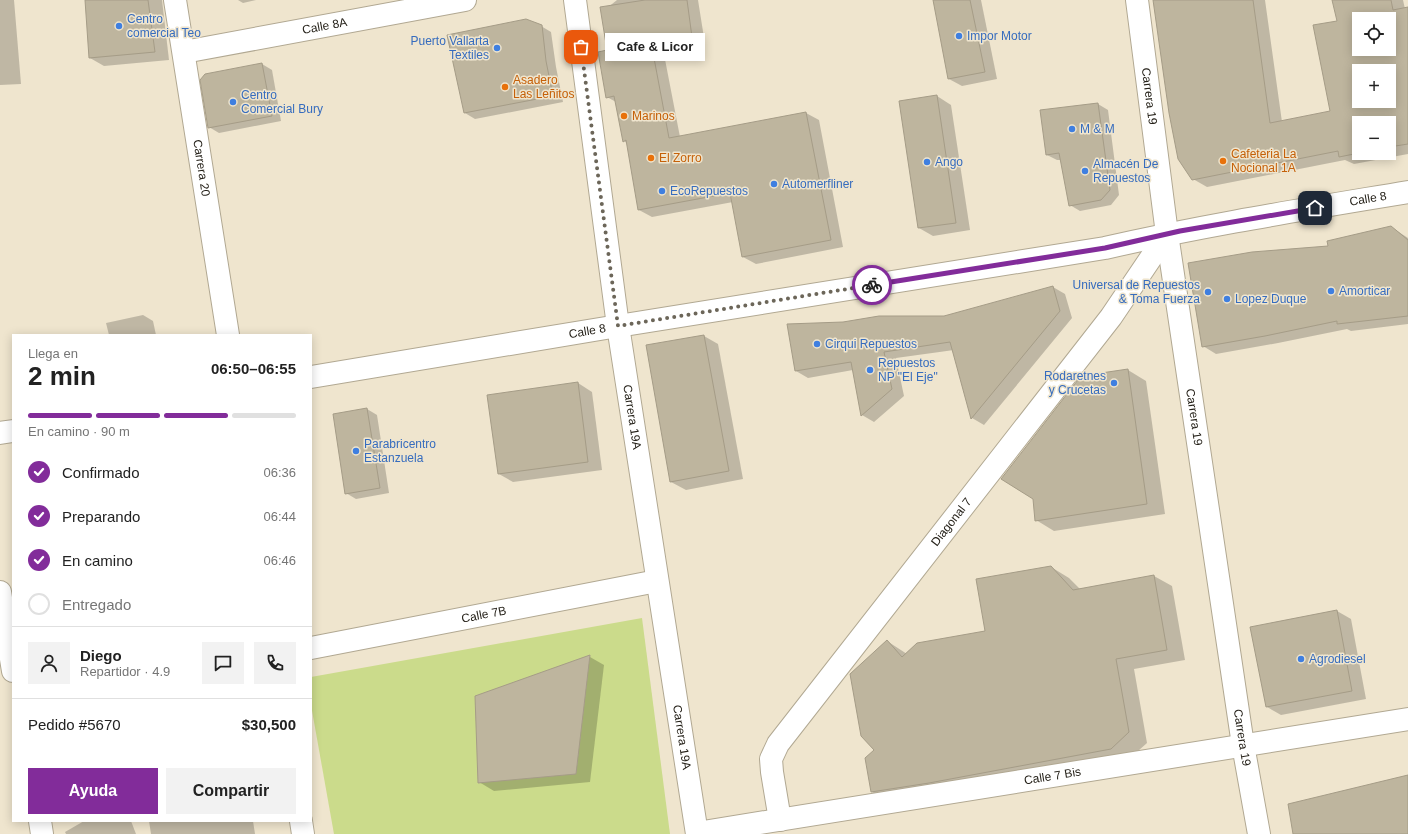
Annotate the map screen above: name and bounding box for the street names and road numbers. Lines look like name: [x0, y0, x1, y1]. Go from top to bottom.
street label: Calle 8A: [301, 15, 348, 37]
street label: Carrera 19: [1139, 67, 1160, 126]
street label: Carrera 20: [190, 138, 213, 198]
street label: Calle 8: [1348, 189, 1388, 209]
street label: Calle 8: [568, 321, 607, 341]
street label: Carrera 19A: [620, 384, 644, 451]
street label: Carrera 19: [1183, 388, 1205, 447]
street label: Diagonal 7: [928, 495, 975, 549]
street label: Calle 7B: [460, 603, 507, 626]
street label: Carrera 19A: [670, 704, 694, 771]
street label: Carrera 19: [1231, 708, 1254, 767]
street label: Calle 7 Bis: [1023, 765, 1082, 787]

